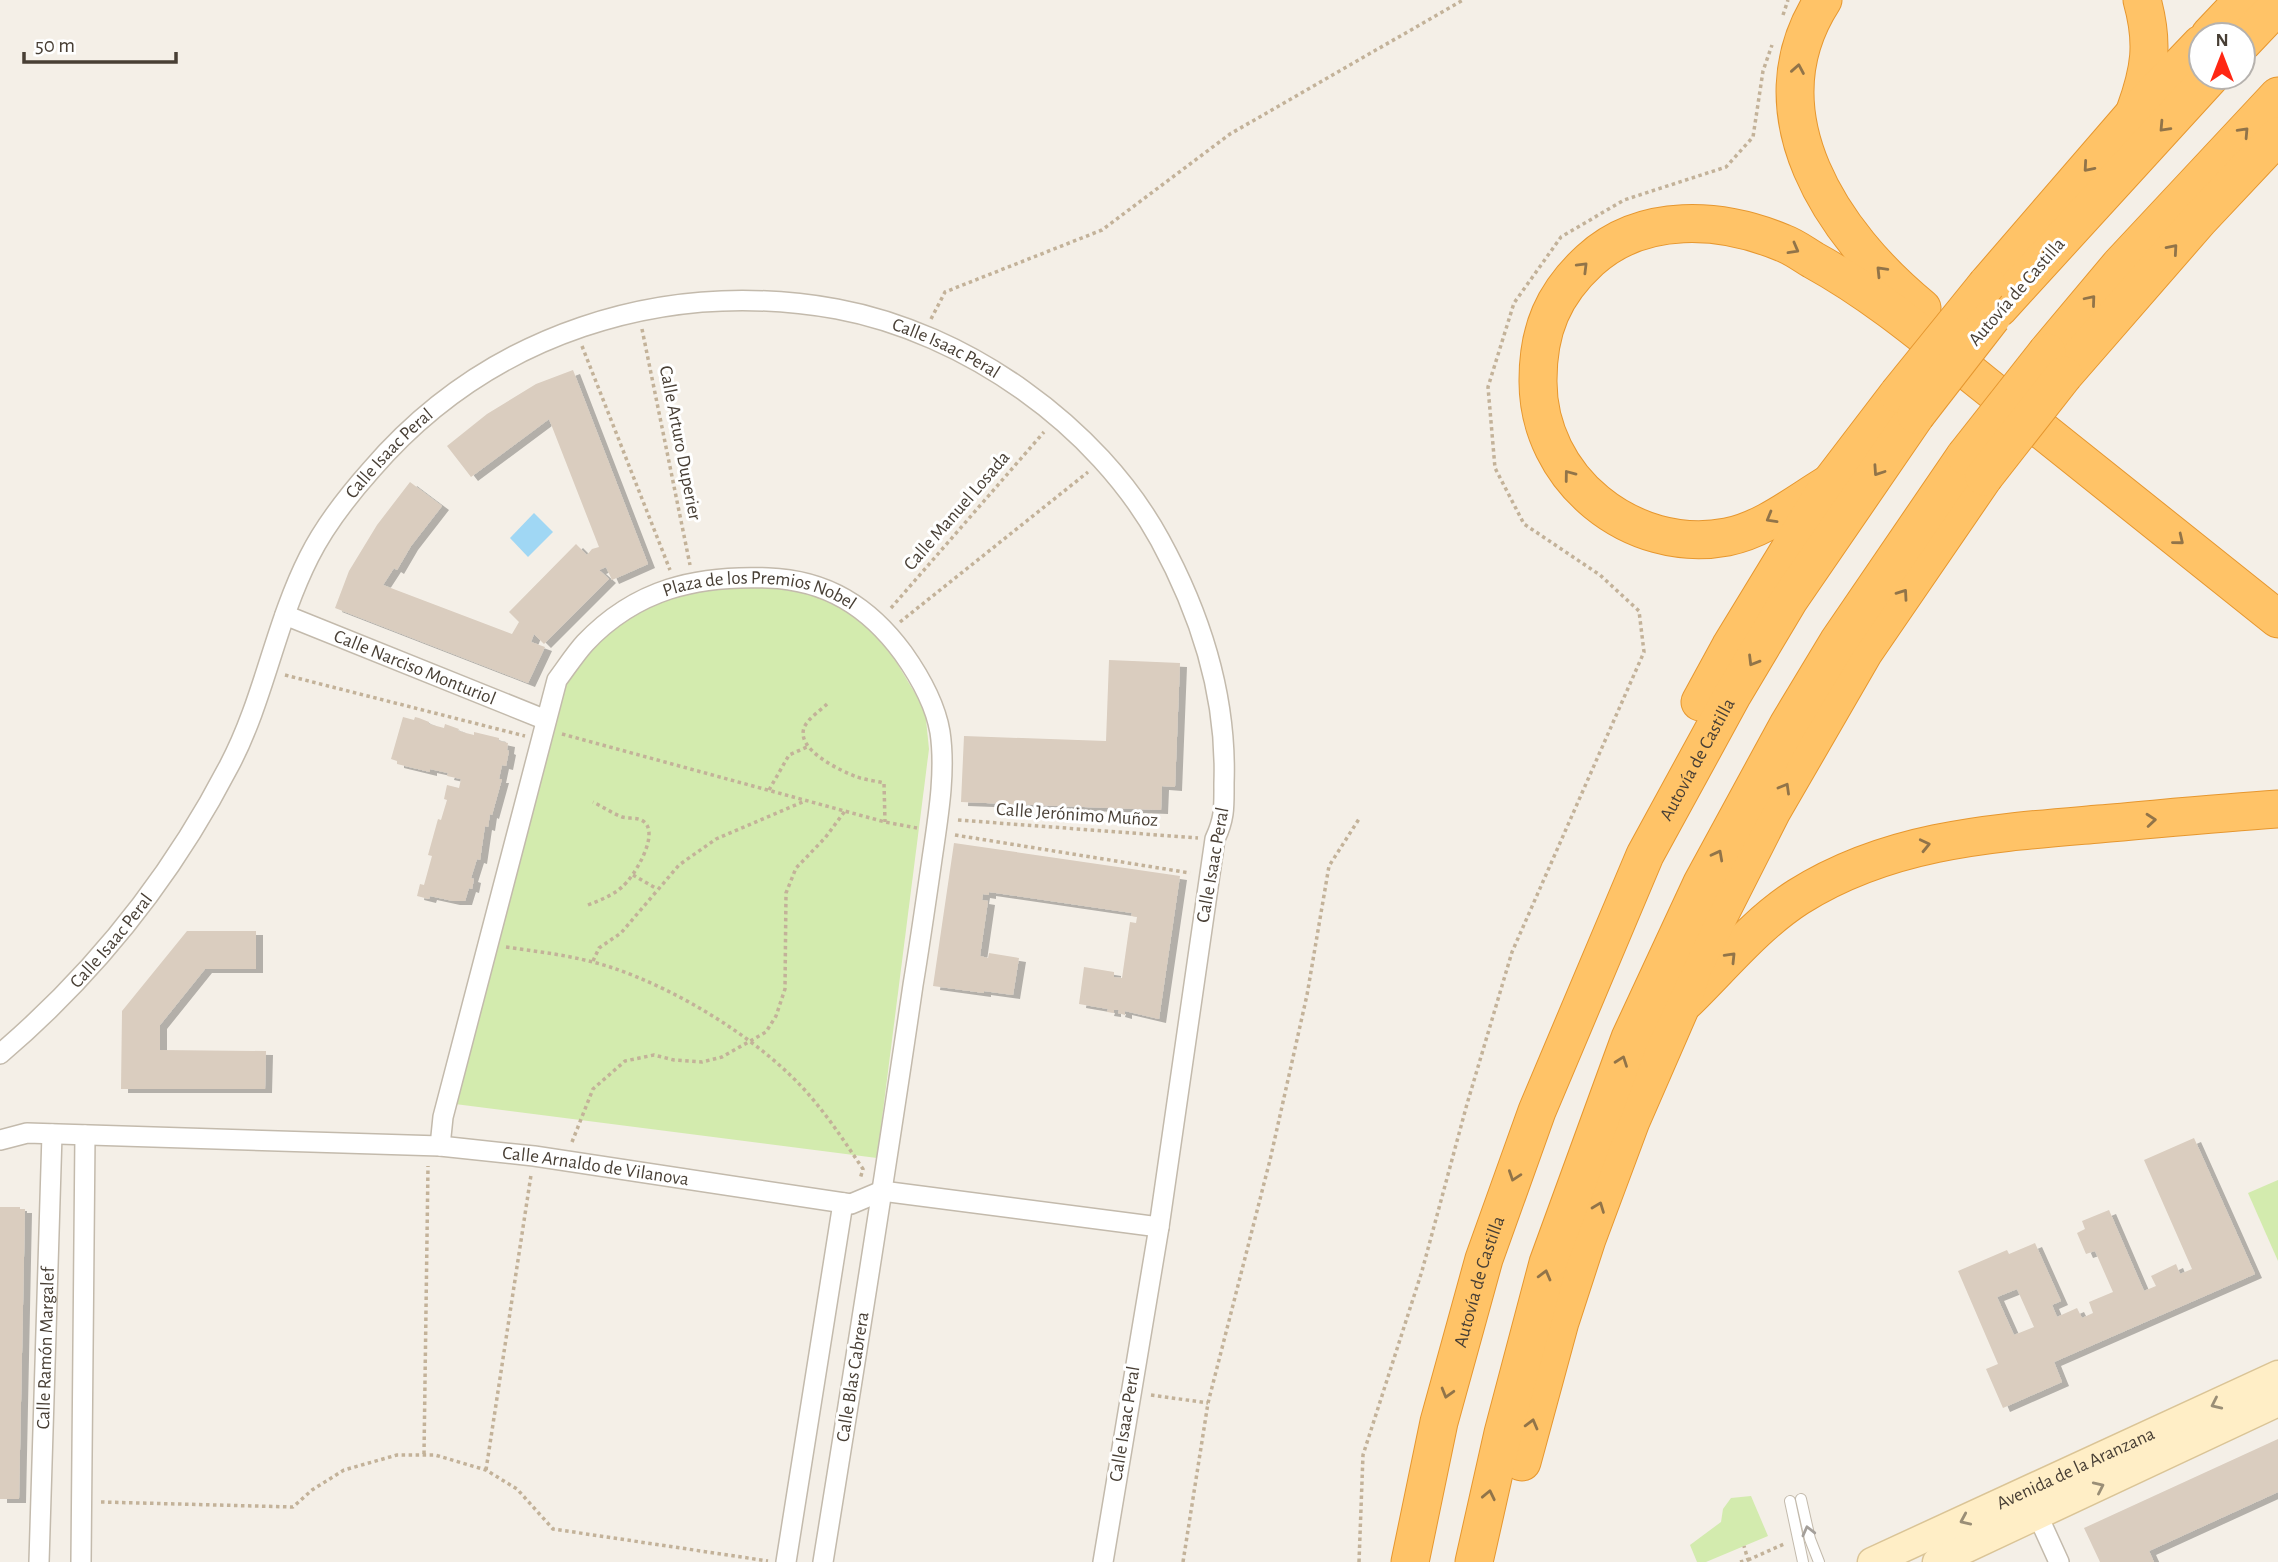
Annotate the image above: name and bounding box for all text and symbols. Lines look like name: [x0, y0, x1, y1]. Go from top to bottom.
scale bar: [24, 21, 177, 65]
north arrow: [2187, 21, 2257, 91]
text: N: [2215, 31, 2229, 50]
text: 50 m: [35, 35, 75, 56]
one-way arrow: [1790, 63, 1805, 74]
one-way arrow: [2159, 119, 2172, 132]
one-way arrow: [2236, 127, 2249, 140]
one-way arrow: [2084, 159, 2096, 172]
street label: Autovía de Castilla: [1965, 234, 2069, 350]
one-way arrow: [1787, 241, 1799, 254]
one-way arrow: [2165, 245, 2177, 258]
one-way arrow: [1575, 262, 1588, 275]
one-way arrow: [1876, 266, 1889, 279]
one-way arrow: [2083, 295, 2095, 308]
street label: Calle Isaac Peral: [890, 315, 1003, 382]
street label: Calle Arturo Duperier: [656, 364, 704, 522]
street label: Calle Isaac Peral: [342, 405, 436, 502]
street label: Calle Manuel Losada: [900, 448, 1014, 574]
one-way arrow: [1874, 463, 1886, 476]
one-way arrow: [1565, 470, 1577, 482]
one-way arrow: [1766, 510, 1779, 523]
one-way arrow: [2171, 532, 2184, 544]
street label: Plaza de los Premios Nobel: [660, 568, 860, 613]
one-way arrow: [1895, 589, 1907, 602]
street label: Calle Narciso Monturiol: [331, 626, 499, 708]
one-way arrow: [1748, 653, 1761, 666]
street label: Autovía de Castilla: [1656, 695, 1738, 824]
one-way arrow: [1777, 783, 1790, 796]
street label: Calle Jerónimo Muñoz: [995, 800, 1159, 830]
street label: Calle Isaac Peral: [1193, 806, 1233, 924]
one-way arrow: [2145, 813, 2156, 828]
one-way arrow: [1919, 839, 1931, 854]
one-way arrow: [1709, 849, 1723, 862]
street label: Calle Isaac Peral: [66, 890, 156, 992]
one-way arrow: [1723, 952, 1736, 965]
one-way arrow: [1614, 1055, 1628, 1067]
street label: Calle Arnaldo de Vilanova: [501, 1143, 690, 1189]
one-way arrow: [1509, 1169, 1523, 1181]
one-way arrow: [1590, 1201, 1604, 1213]
street label: Autovía de Castilla: [1451, 1213, 1508, 1349]
street label: Calle Ramón Margalef: [34, 1265, 57, 1430]
one-way arrow: [1537, 1269, 1551, 1281]
street label: Calle Blas Cabrera: [833, 1310, 873, 1443]
street label: Calle Isaac Peral: [1106, 1365, 1144, 1483]
one-way arrow: [1441, 1386, 1455, 1398]
one-way arrow: [2211, 1396, 2223, 1410]
one-way arrow: [1523, 1418, 1538, 1430]
street label: Avenida de la Aranzana: [1993, 1424, 2158, 1513]
one-way arrow: [2092, 1481, 2104, 1495]
one-way arrow: [1481, 1489, 1495, 1501]
one-way arrow: [1960, 1512, 1972, 1526]
one-way arrow: [1802, 1525, 1816, 1537]

